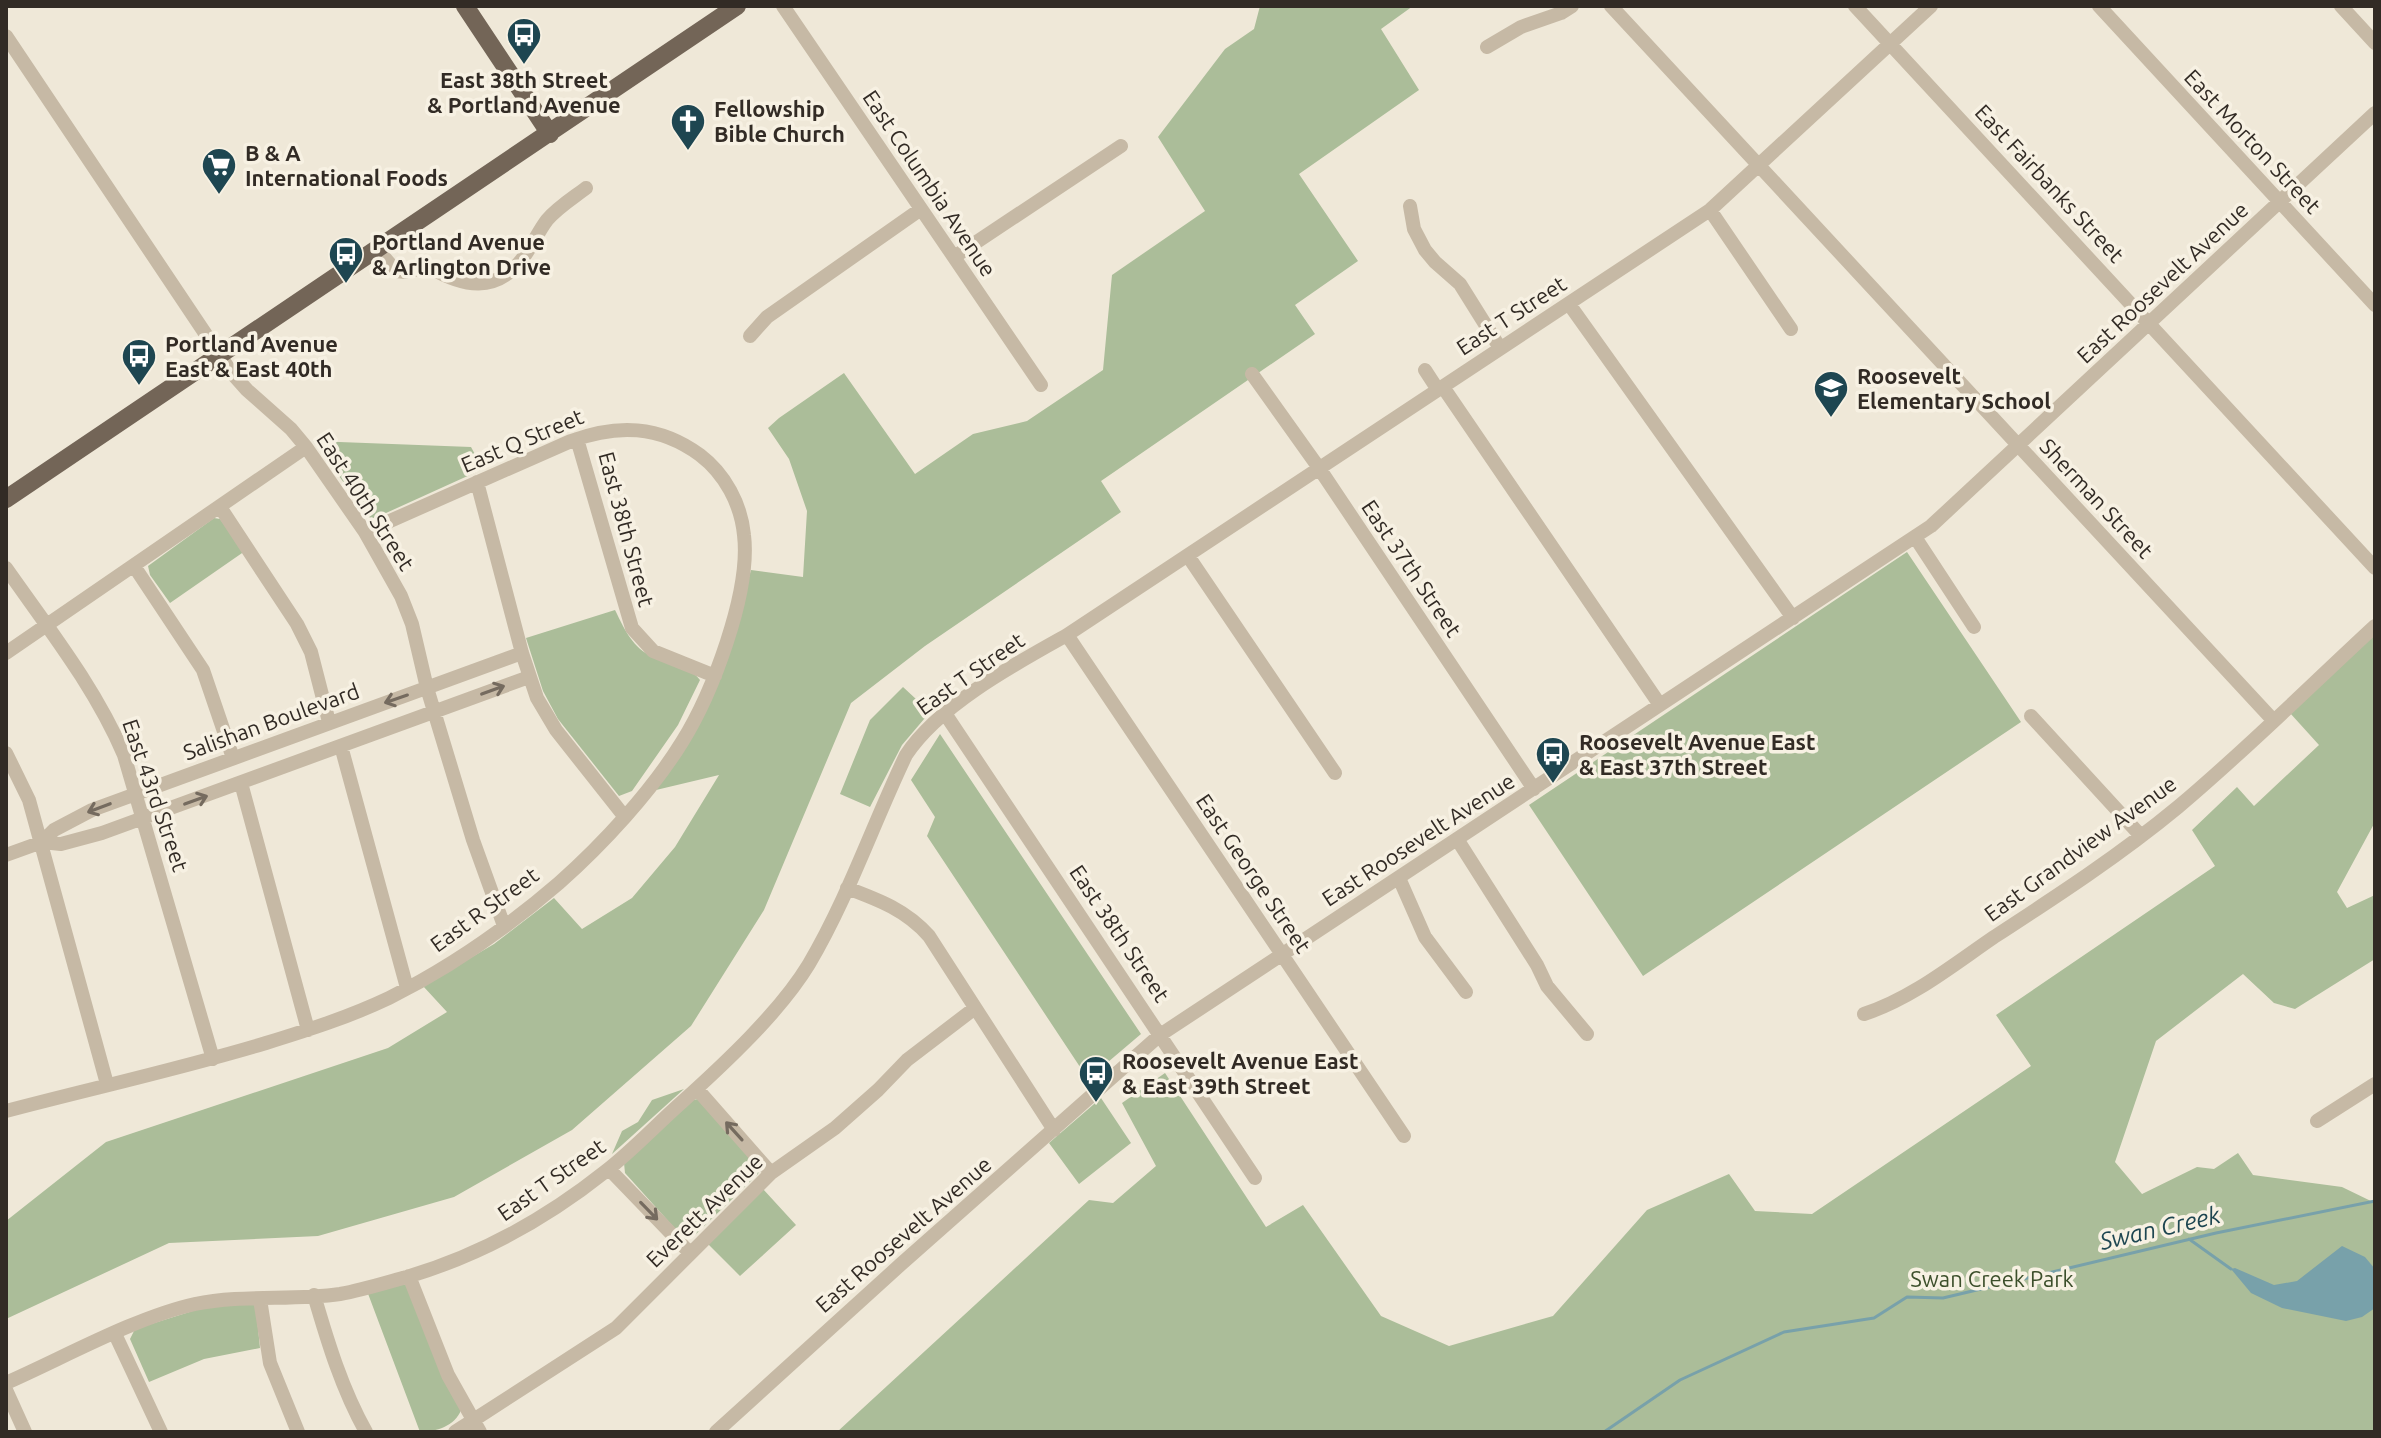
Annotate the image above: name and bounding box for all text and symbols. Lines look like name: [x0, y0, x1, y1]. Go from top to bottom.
bus stop icon: East 38th Street & Portland Avenue: [505, 16, 543, 66]
street label: East Morton Street: [2180, 64, 2326, 218]
place label: East 38th Street & Portland Avenue: [427, 67, 621, 117]
street label: East Columbia Avenue: [858, 85, 1002, 281]
place label: Fellowship Bible Church: [714, 96, 845, 146]
street label: East Fairbanks Street: [1970, 99, 2130, 267]
church icon: Fellowship Bible Church: [669, 102, 707, 152]
place label: B & A International Foods: [245, 140, 448, 190]
supermarket icon: B & A International Foods: [200, 146, 238, 196]
street label: East Roosevelt Avenue: [2071, 196, 2253, 368]
place label: Portland Avenue & Arlington Drive: [372, 229, 551, 279]
bus stop icon: Portland Avenue & Arlington Drive: [327, 235, 365, 285]
street label: East T Street: [1452, 270, 1571, 360]
place label: Portland Avenue East & East 40th: [165, 331, 338, 381]
bus stop icon: Portland Avenue East & East 40th: [120, 337, 158, 387]
place label: Roosevelt Elementary School: [1857, 363, 2051, 413]
school or university icon: Roosevelt Elementary School: [1812, 369, 1850, 419]
street label: East Q Street: [457, 403, 587, 477]
street label: East 40th Street: [312, 427, 420, 575]
street label: Sherman Street: [2035, 433, 2159, 563]
street label: East 38th Street: [594, 449, 660, 610]
street label: East 37th Street: [1357, 495, 1467, 641]
street label: East T Street: [911, 627, 1029, 719]
street label: Salishan Boulevard: [180, 678, 362, 764]
one-way arrow: [480, 682, 504, 696]
one-way arrow: [384, 692, 409, 707]
street label: East 43rd Street: [118, 716, 194, 875]
place label: Roosevelt Avenue East & East 37th Street: [1579, 729, 1815, 779]
bus stop icon: Roosevelt Avenue East & East 37th Street: [1534, 735, 1572, 785]
street label: East Roosevelt Avenue: [1317, 767, 1519, 911]
street label: East Grandview Avenue: [1979, 770, 2181, 926]
street label: East George Street: [1192, 789, 1317, 957]
one-way arrow: [183, 791, 208, 806]
one-way arrow: [87, 801, 112, 816]
street label: East 38th Street: [1065, 860, 1175, 1006]
street label: East R Street: [425, 861, 543, 956]
place label: Roosevelt Avenue East & East 39th Street: [1122, 1048, 1358, 1098]
bus stop icon: Roosevelt Avenue East & East 39th Street: [1077, 1054, 1115, 1104]
one-way arrow: [725, 1121, 743, 1141]
street label: East T Street: [492, 1133, 610, 1225]
street label: Everett Avenue: [641, 1148, 767, 1272]
street label: East Roosevelt Avenue: [810, 1151, 996, 1317]
one-way arrow: [639, 1201, 658, 1221]
water label: Swan Creek: [2096, 1201, 2224, 1255]
park label: Swan Creek Park: [1910, 1266, 2074, 1291]

